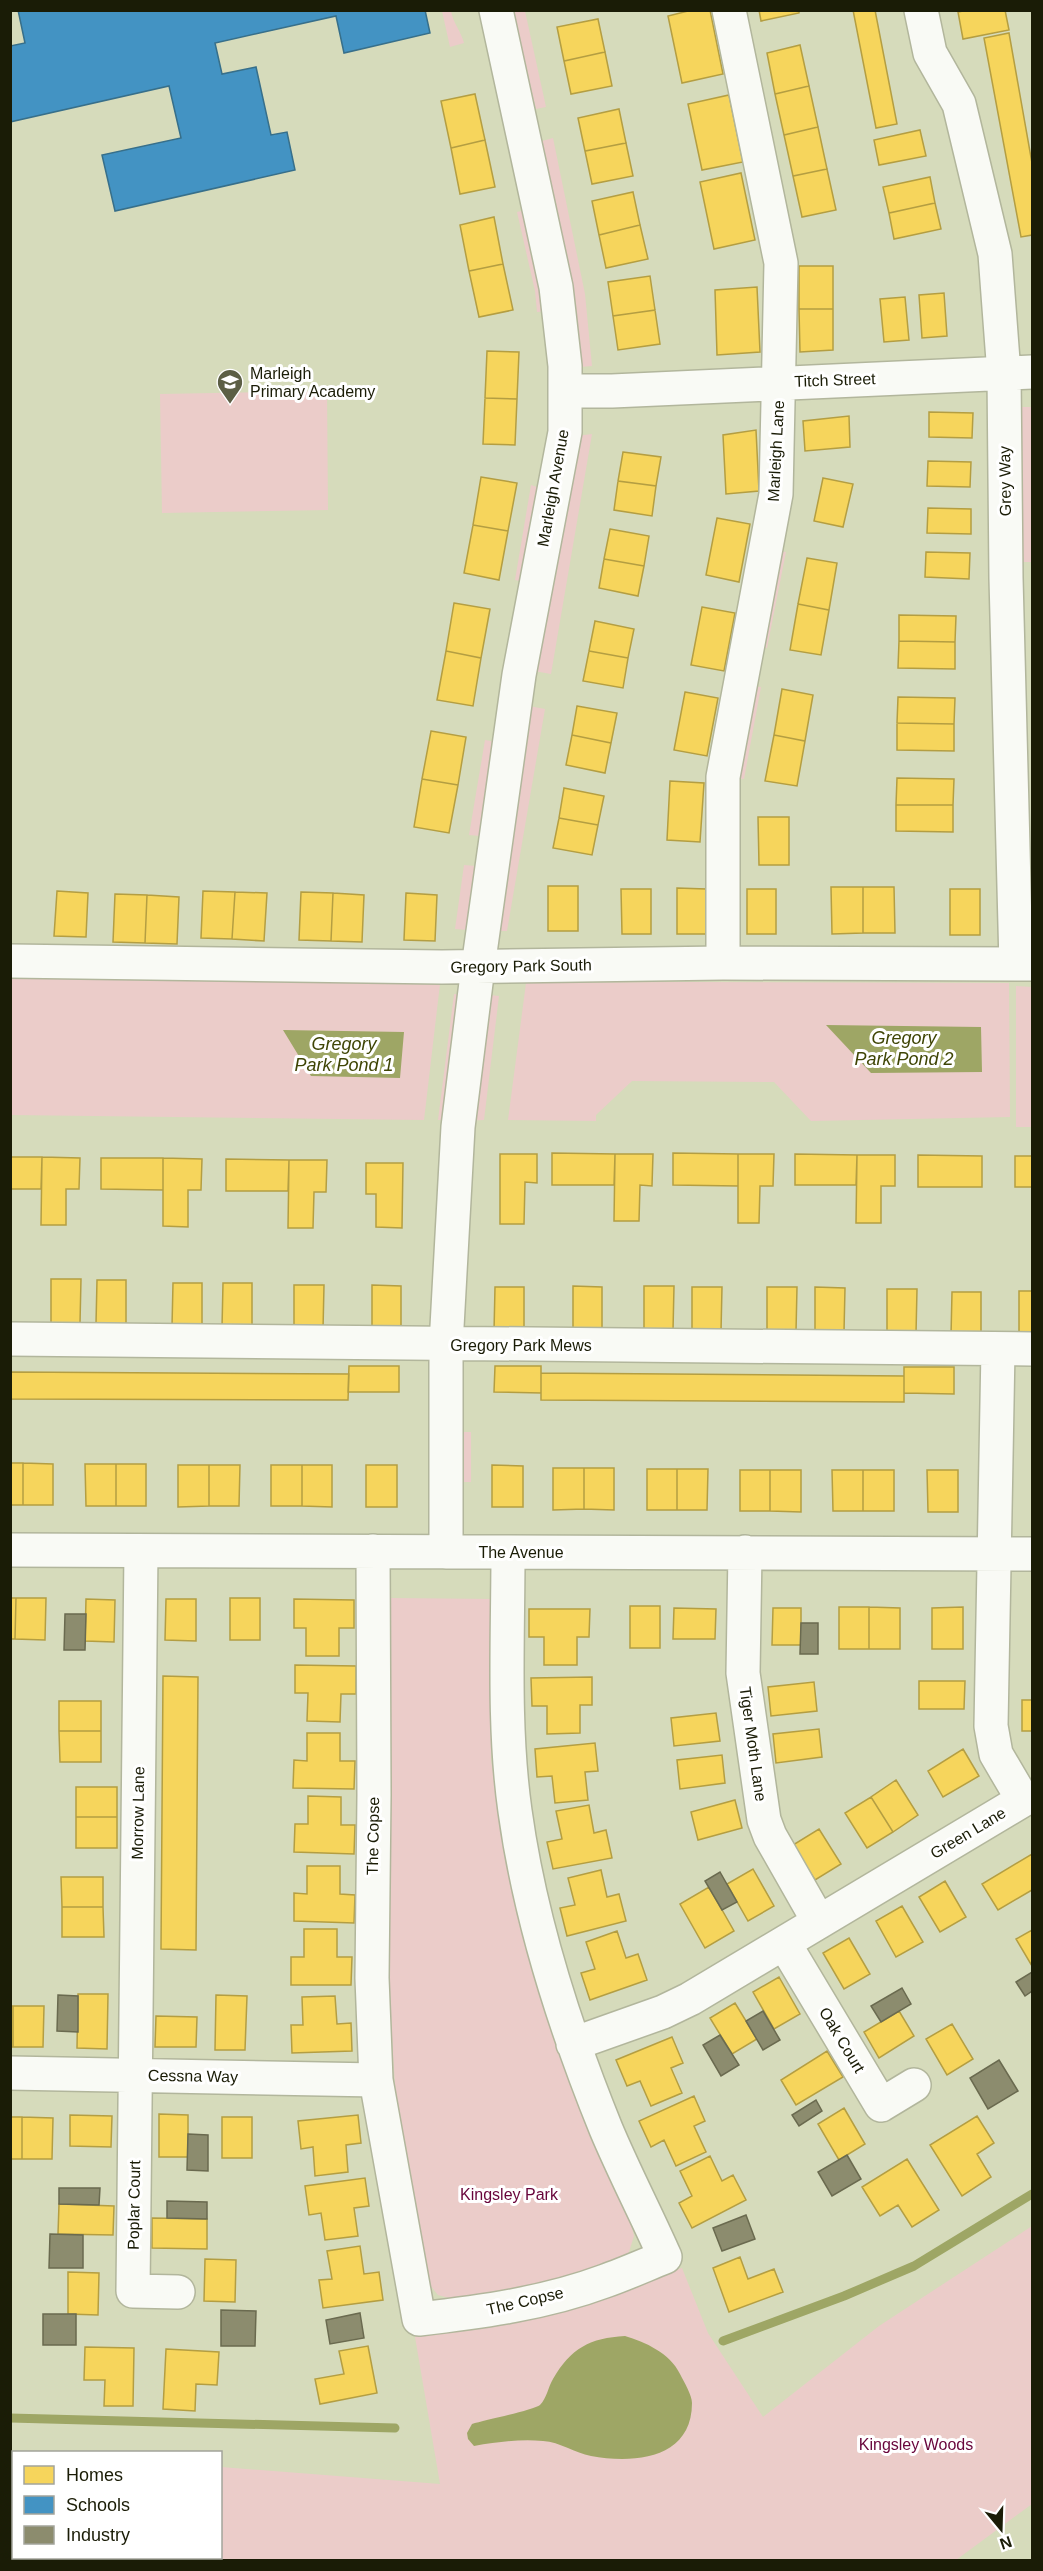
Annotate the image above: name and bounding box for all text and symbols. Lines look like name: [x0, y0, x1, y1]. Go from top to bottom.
place label: Marleigh Primary Academy: [250, 365, 375, 400]
school or university icon: Marleigh Primary Academy: [215, 367, 245, 405]
street label: Titch Street: [794, 370, 876, 390]
street label: Marleigh Lane: [765, 400, 787, 502]
street label: Marleigh Avenue: [534, 428, 572, 548]
street label: Grey Way: [996, 446, 1014, 516]
street label: Gregory Park South: [450, 956, 592, 976]
water label: Gregory Park Pond 2: [854, 1028, 954, 1069]
water label: Gregory Park Pond 1: [294, 1034, 394, 1075]
street label: Gregory Park Mews: [450, 1337, 592, 1354]
street label: The Avenue: [478, 1544, 564, 1561]
street label: Tiger Moth Lane: [737, 1685, 769, 1803]
street label: Morrow Lane: [129, 1766, 147, 1860]
street label: The Copse: [364, 1797, 382, 1875]
street label: Green Lane: [927, 1804, 1009, 1862]
street label: Oak Court: [816, 2004, 868, 2076]
street label: Cessna Way: [148, 2067, 238, 2085]
street label: Poplar Court: [125, 2159, 143, 2250]
park label: Kingsley Park: [460, 2186, 559, 2203]
street label: The Copse: [485, 2284, 565, 2318]
park label: Kingsley Woods: [859, 2436, 973, 2453]
legend: [12, 2451, 222, 2559]
text: Homes: [66, 2465, 123, 2485]
text: Schools: [66, 2495, 130, 2515]
north arrow: [971, 2499, 1031, 2559]
text: Industry: [66, 2525, 130, 2545]
text: N: [997, 2533, 1014, 2553]

